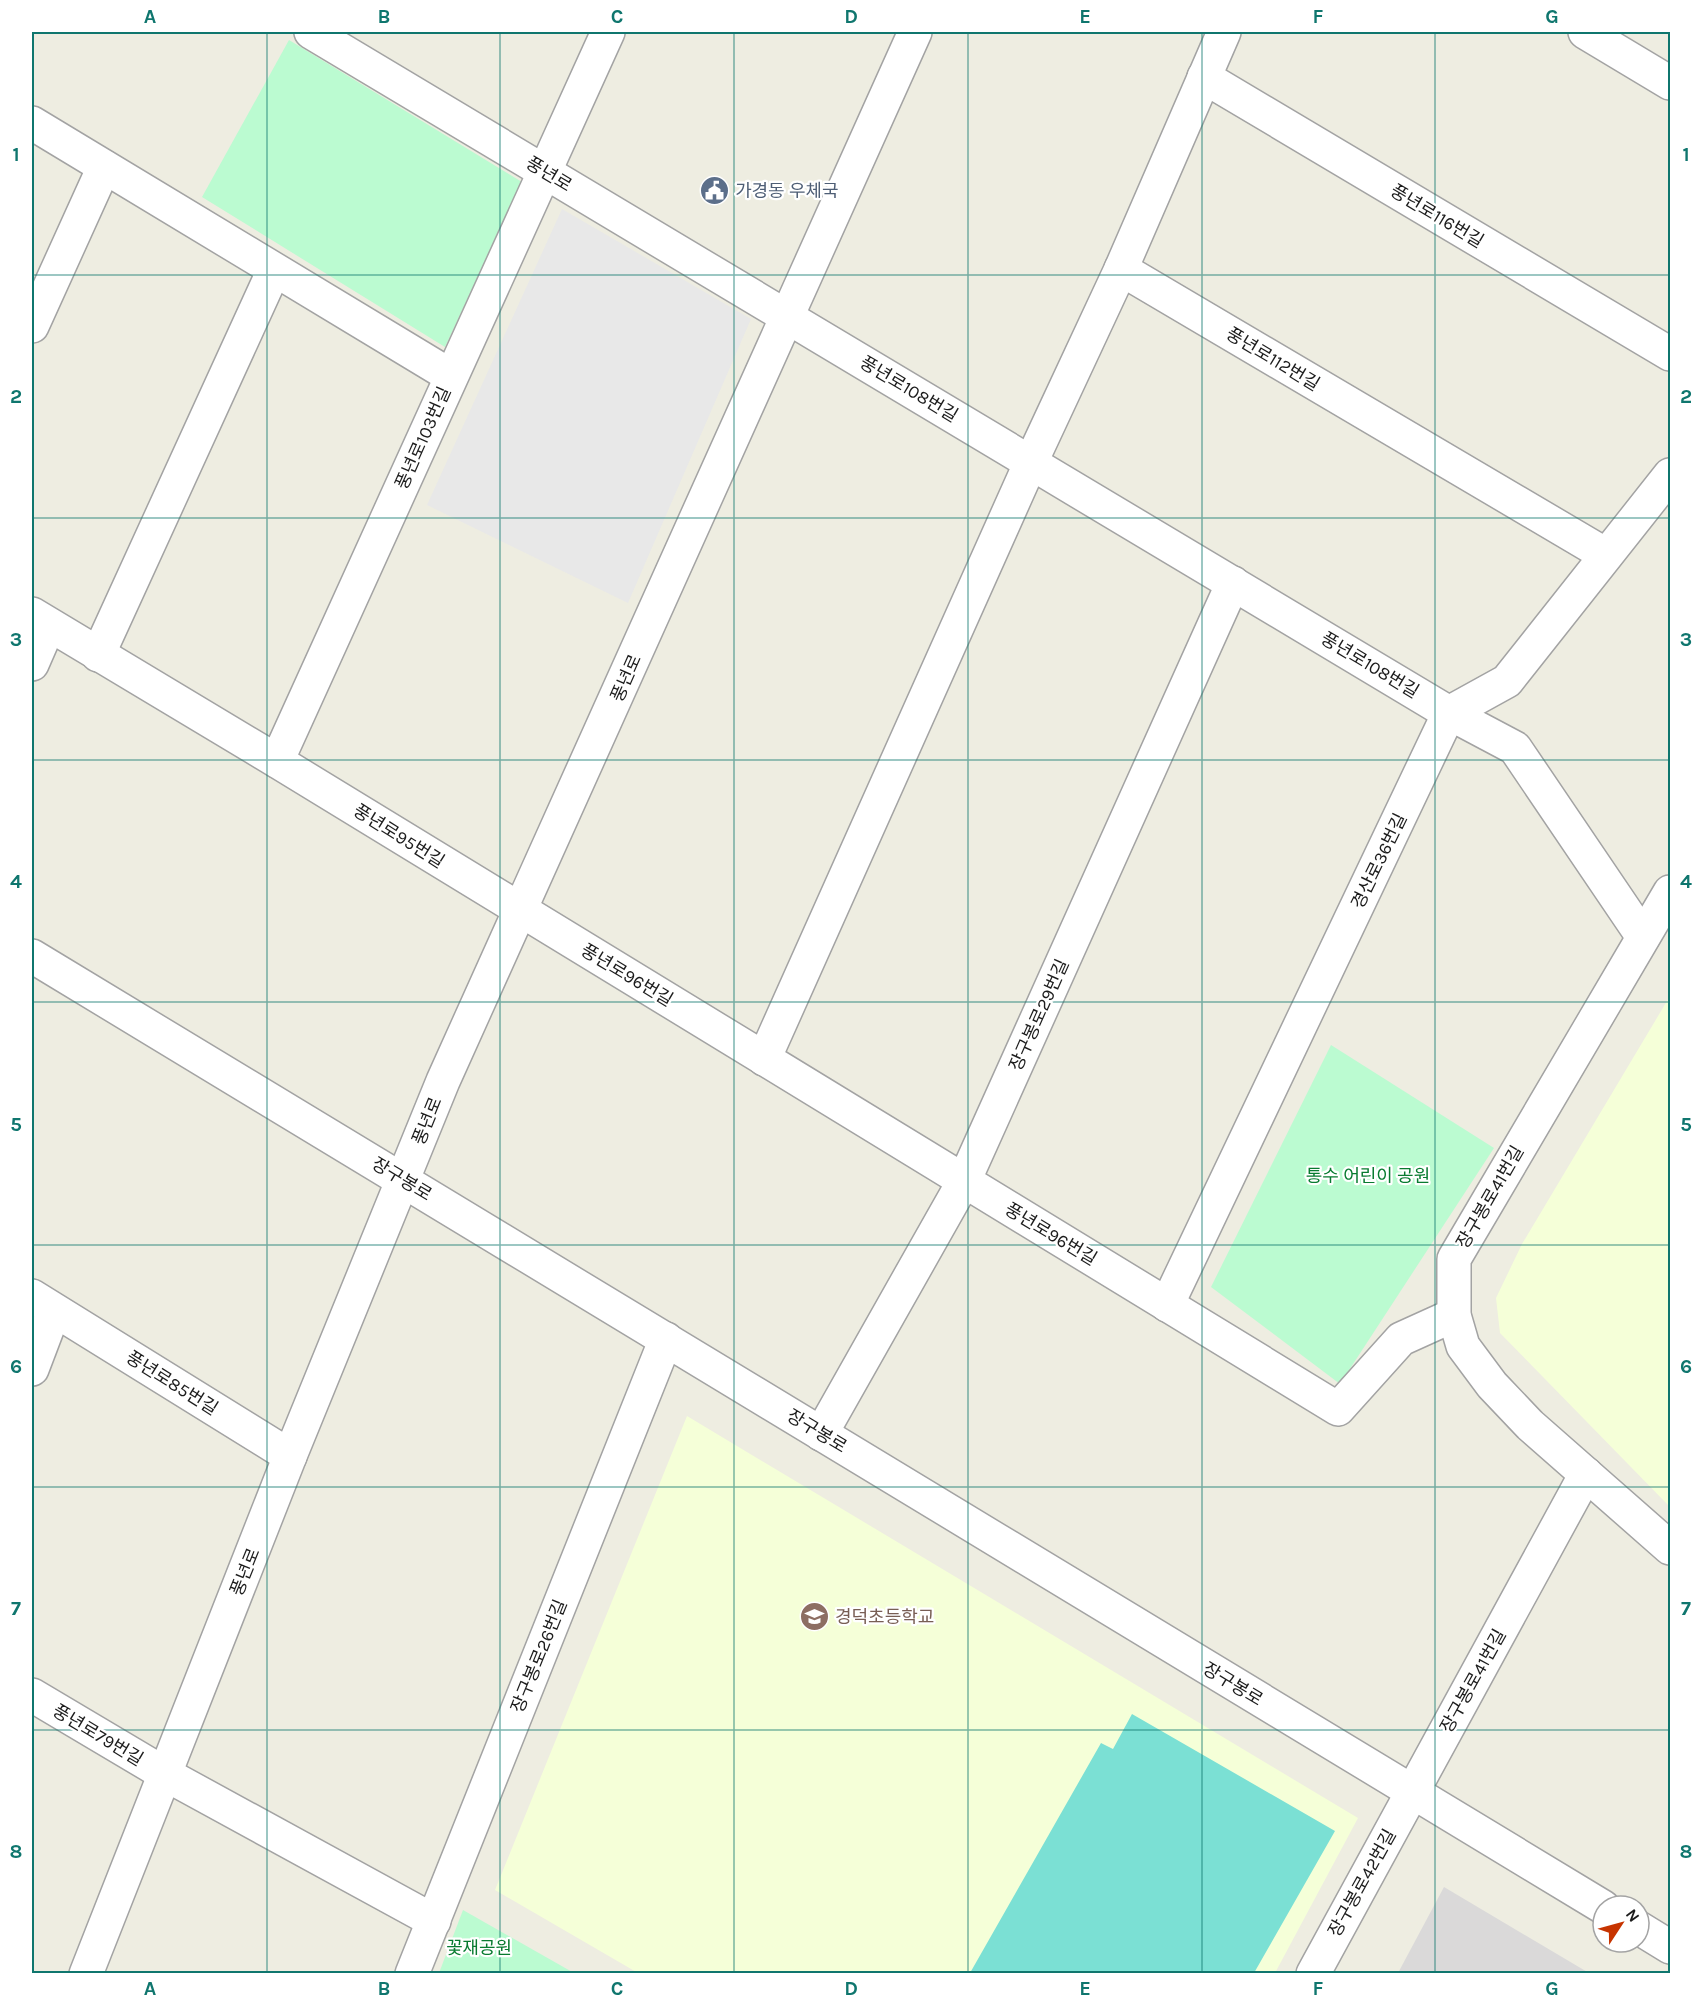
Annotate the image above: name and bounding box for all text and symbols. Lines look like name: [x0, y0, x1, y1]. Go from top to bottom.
text: A: [144, 5, 157, 28]
text: B: [378, 5, 390, 28]
text: C: [611, 5, 623, 28]
text: D: [844, 5, 858, 28]
text: E: [1079, 5, 1091, 28]
text: F: [1313, 5, 1324, 28]
text: G: [1545, 5, 1559, 28]
text: 1: [12, 143, 20, 166]
text: 1: [1682, 143, 1690, 166]
street label: 풍년로: [522, 152, 576, 196]
public building icon: 가경동 우체국: [698, 175, 730, 207]
place label: 가경동 우체국: [735, 180, 839, 202]
street label: 풍년로116번길: [1386, 180, 1488, 252]
street label: 풍년로112번길: [1222, 322, 1324, 396]
street label: 풍년로108번길: [856, 351, 962, 427]
street label: 풍년로103번길: [391, 383, 455, 493]
text: 2: [10, 385, 22, 408]
text: 2: [1680, 385, 1692, 408]
street label: 풍년로108번길: [1317, 627, 1423, 703]
text: 3: [10, 628, 22, 651]
text: 3: [1680, 628, 1692, 651]
street label: 풍년로: [606, 651, 646, 705]
street label: 풍년로95번길: [349, 799, 449, 873]
street label: 경산로36번길: [1346, 810, 1412, 912]
text: 4: [10, 870, 22, 893]
text: 4: [1680, 870, 1692, 893]
street label: 풍년로96번길: [577, 939, 677, 1011]
street label: 장구봉로29번길: [1004, 956, 1074, 1074]
street label: 풍년로: [407, 1094, 447, 1148]
text: 5: [10, 1113, 22, 1136]
text: 5: [1680, 1113, 1692, 1136]
street label: 장구봉로41번길: [1452, 1142, 1528, 1252]
street label: 장구봉로: [368, 1153, 436, 1205]
park label: 통수 어린이 공원: [1306, 1165, 1430, 1187]
street label: 풍년로96번길: [1001, 1198, 1101, 1270]
street label: 풍년로85번길: [122, 1346, 222, 1420]
text: 6: [10, 1355, 22, 1378]
text: 6: [1680, 1355, 1692, 1378]
street label: 장구봉로: [783, 1405, 851, 1457]
street label: 풍년로: [225, 1545, 265, 1599]
street label: 장구봉로26번길: [506, 1596, 572, 1716]
text: 7: [11, 1597, 21, 1620]
text: 7: [1681, 1597, 1691, 1620]
school or university icon: 경덕초등학교: [798, 1601, 830, 1633]
place label: 경덕초등학교: [835, 1606, 934, 1628]
street label: 장구봉로41번길: [1435, 1625, 1511, 1737]
street label: 장구봉로: [1199, 1658, 1267, 1710]
street label: 풍년로79번길: [49, 1699, 147, 1771]
street label: 장구봉로42번길: [1323, 1825, 1401, 1941]
text: 8: [10, 1840, 22, 1863]
text: 8: [1680, 1840, 1692, 1863]
north arrow: [1591, 1894, 1651, 1954]
text: N: [1622, 1905, 1644, 1926]
park label: 꽃재공원: [446, 1937, 512, 1959]
text: A: [144, 1977, 157, 2000]
text: B: [378, 1977, 390, 2000]
text: C: [611, 1977, 623, 2000]
text: D: [844, 1977, 858, 2000]
text: E: [1079, 1977, 1091, 2000]
text: F: [1313, 1977, 1324, 2000]
text: G: [1545, 1977, 1559, 2000]

